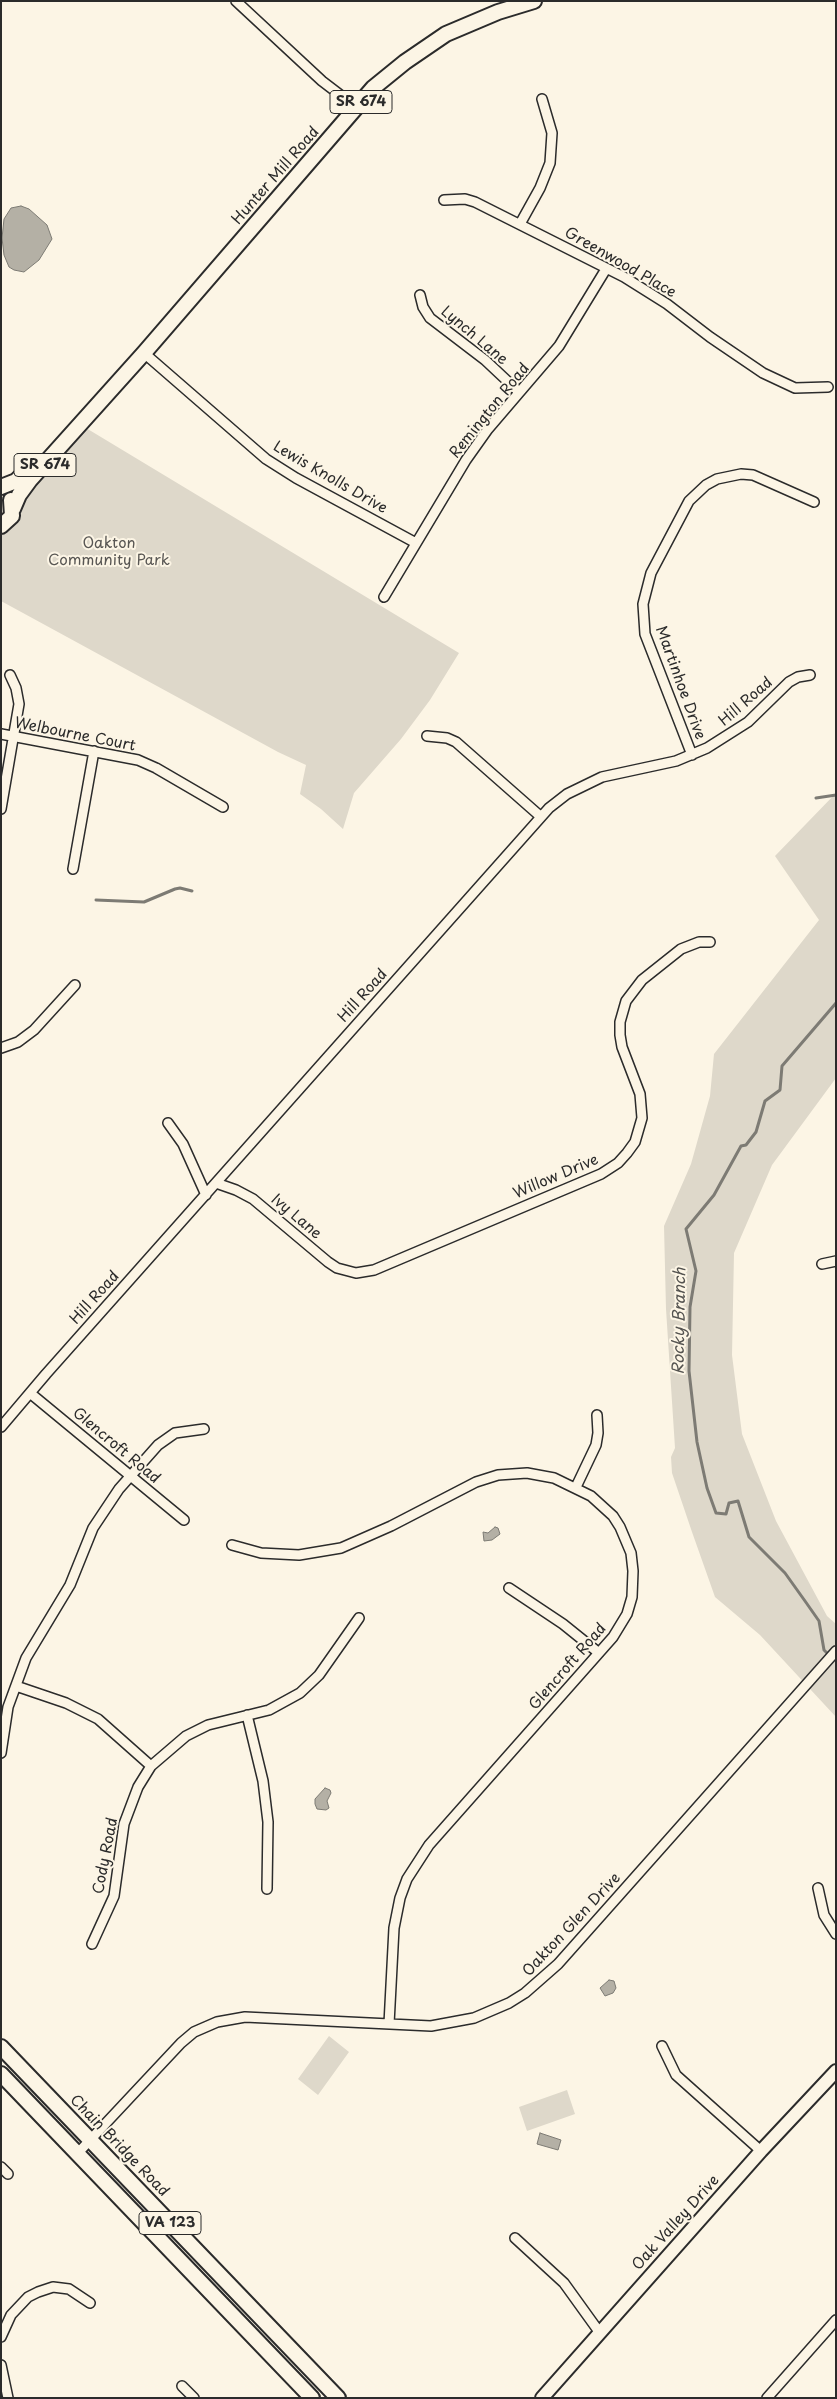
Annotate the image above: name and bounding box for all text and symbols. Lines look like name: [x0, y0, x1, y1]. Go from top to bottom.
road number: SR 674: [330, 90, 392, 114]
street label: Hunter Mill Road: [229, 123, 323, 229]
street label: Greenwood Place: [561, 224, 679, 302]
street label: Lynch Lane: [437, 303, 511, 369]
street label: Remington Road: [446, 360, 534, 462]
street label: Lewis Knolls Drive: [270, 438, 390, 518]
road number: SR 674: [14, 454, 76, 476]
park label: Oakton Community Park: [48, 535, 170, 570]
street label: Martinhoe Drive: [651, 624, 709, 742]
street label: Hill Road: [715, 674, 777, 730]
street label: Welbourne Court: [13, 714, 137, 756]
street label: Hill Road: [334, 966, 392, 1026]
street label: Willow Drive: [511, 1151, 601, 1203]
street label: Ivy Lane: [267, 1191, 325, 1243]
water label: Rocky Branch: [669, 1267, 691, 1375]
street label: Hill Road: [66, 1268, 124, 1328]
street label: Glencroft Road: [69, 1404, 163, 1488]
street label: Glencroft Road: [526, 1620, 610, 1714]
street label: Cody Road: [90, 1816, 122, 1896]
street label: Oakton Glen Drive: [519, 1869, 625, 1981]
street label: Chain Bridge Road: [66, 2091, 172, 2201]
street label: Oak Valley Drive: [629, 2172, 723, 2274]
road number: VA 123: [139, 2212, 201, 2234]

